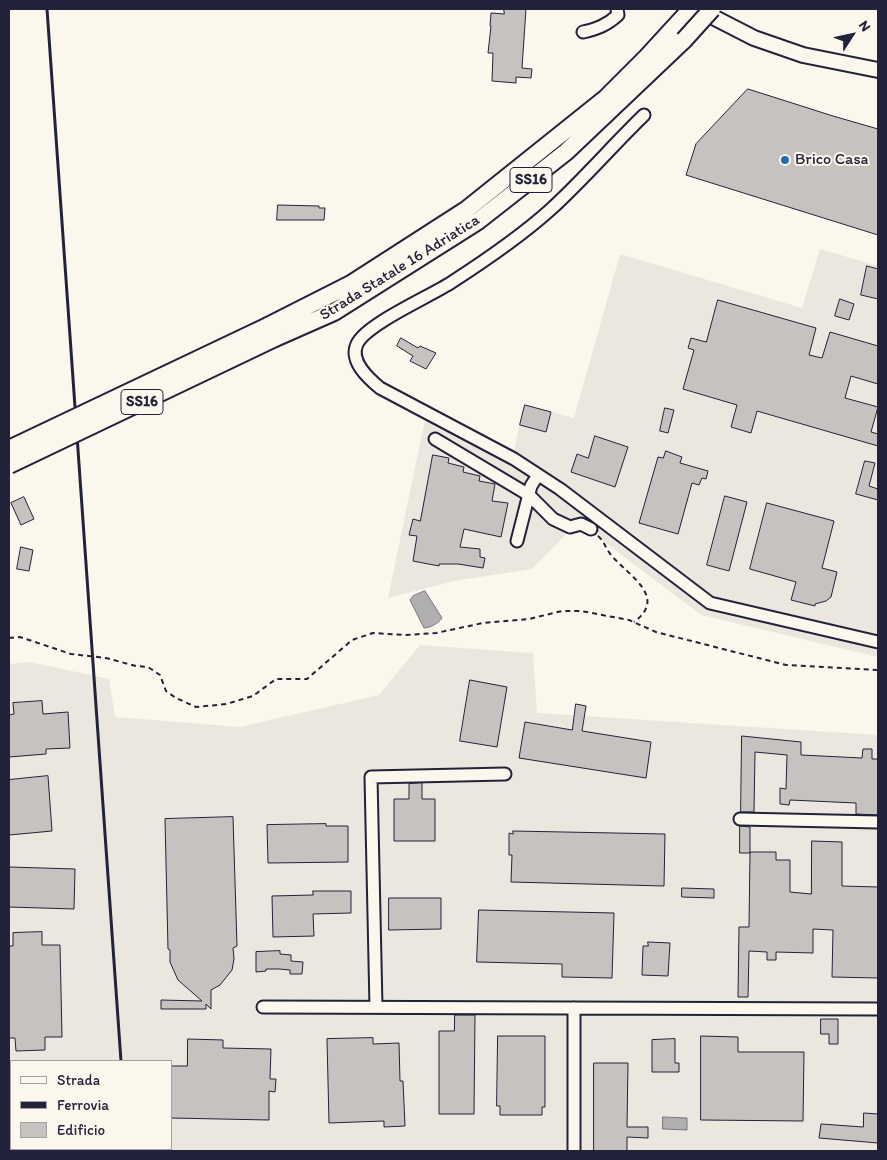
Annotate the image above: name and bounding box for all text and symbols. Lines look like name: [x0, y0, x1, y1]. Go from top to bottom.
north arrow: [827, 10, 877, 60]
text: N: [855, 17, 874, 35]
place label: Brico Casa: [795, 150, 868, 170]
marker: Brico Casa: [779, 154, 791, 166]
road number: SS16: [510, 168, 552, 192]
street label: Strada Statale 16 Adriatica: [316, 211, 484, 325]
road number: SS16: [121, 390, 163, 414]
legend: [10, 1060, 172, 1150]
text: Strada: [57, 1071, 100, 1089]
text: Ferrovia: [57, 1096, 109, 1114]
text: Edificio: [57, 1121, 105, 1139]

